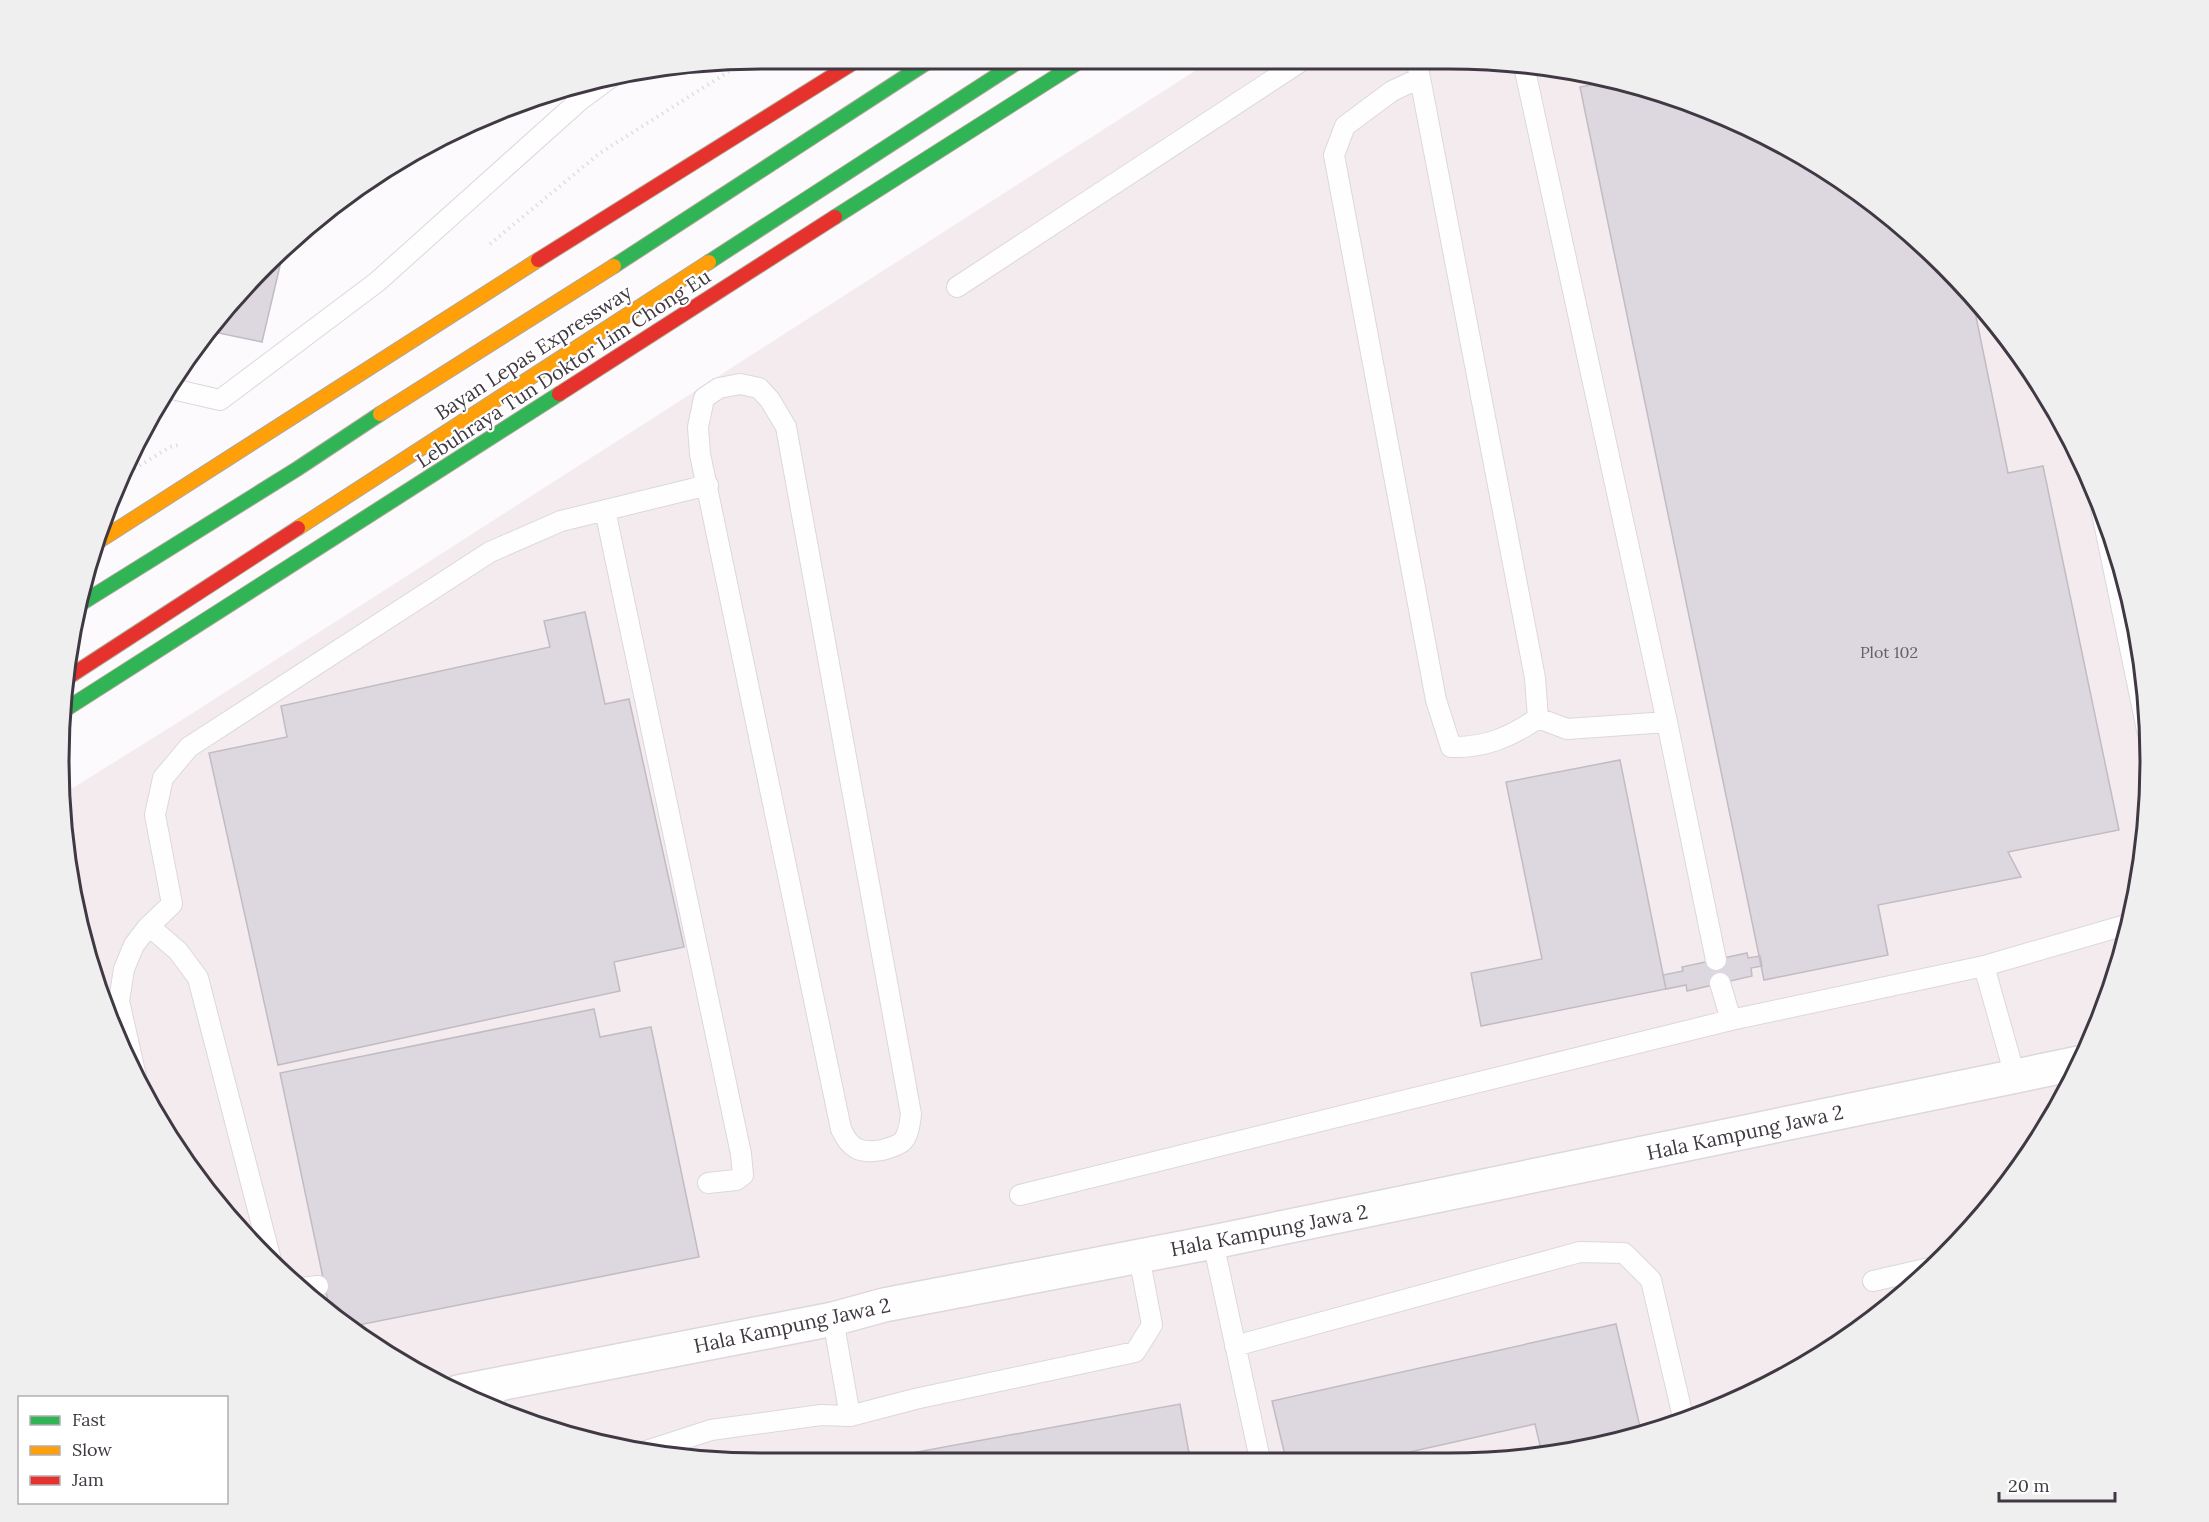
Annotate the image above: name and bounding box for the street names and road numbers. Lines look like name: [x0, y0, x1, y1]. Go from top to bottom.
street label: Lebuhraya Tun Doktor Lim Chong Eu: [411, 263, 715, 473]
street label: Bayan Lepas Expressway: [430, 279, 636, 425]
street label: Hala Kampung Jawa 2: [1644, 1099, 1846, 1165]
street label: Hala Kampung Jawa 2: [1168, 1199, 1370, 1261]
street label: Hala Kampung Jawa 2: [691, 1292, 893, 1358]

